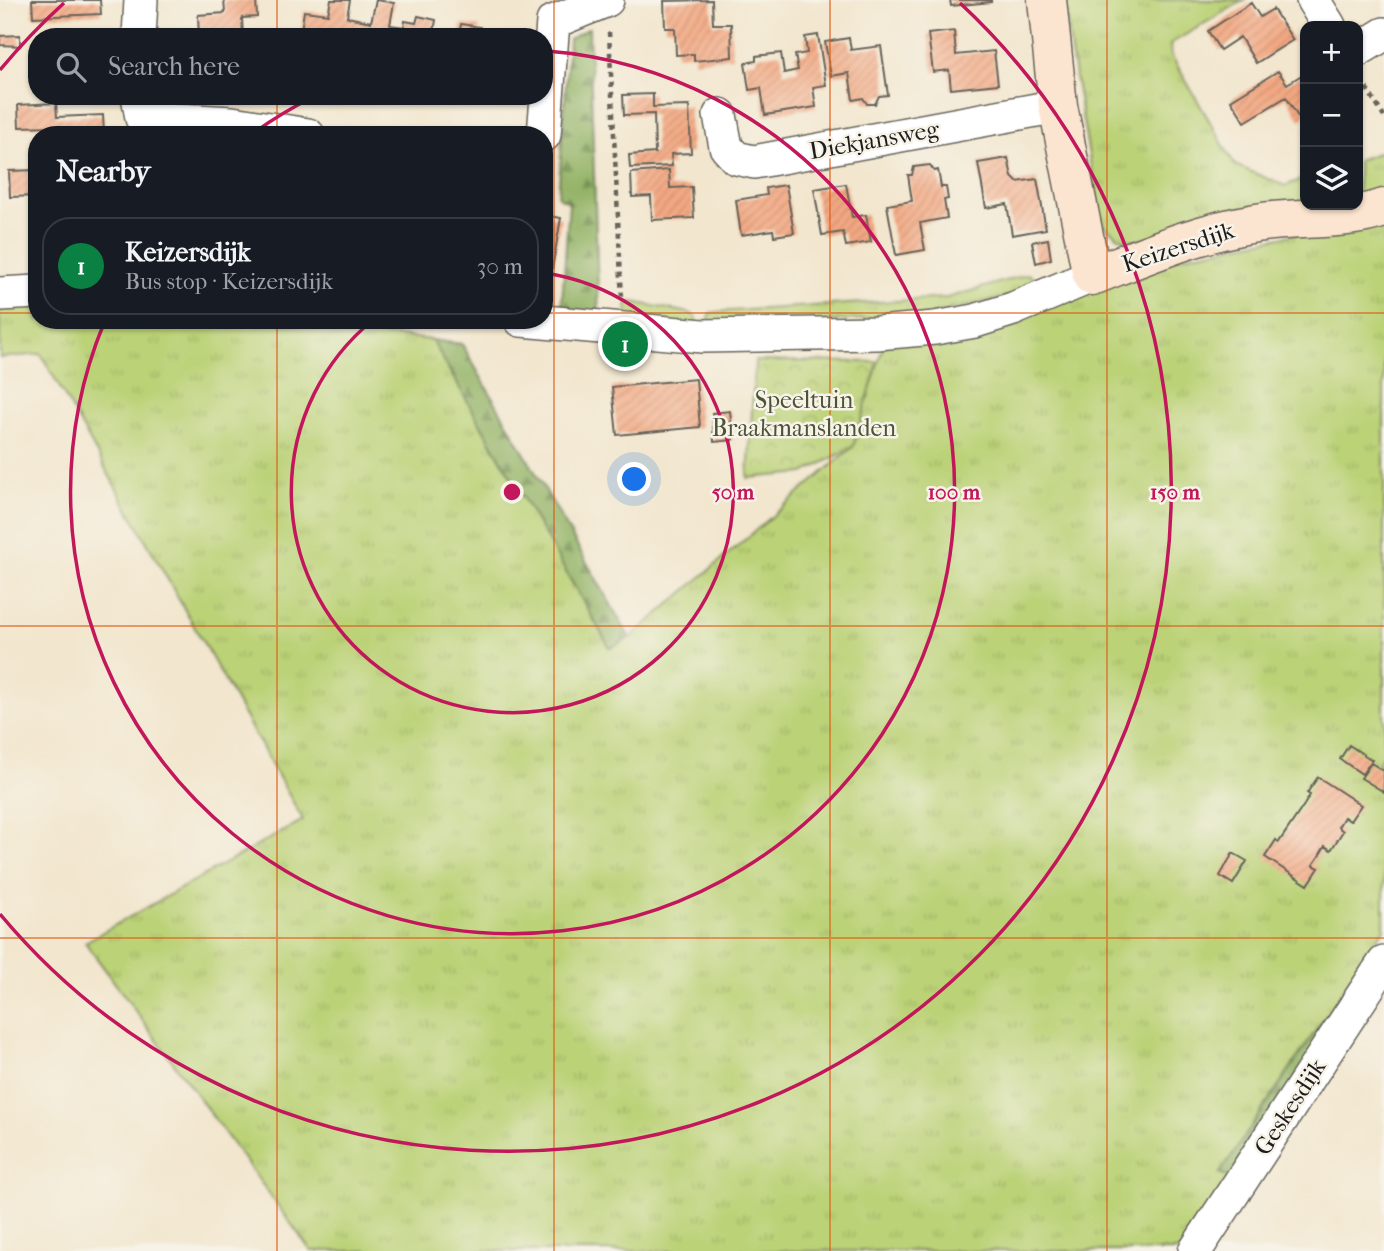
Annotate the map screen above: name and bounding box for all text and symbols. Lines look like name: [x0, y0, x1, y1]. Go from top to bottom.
map controls: [1300, 21, 1363, 210]
button: +: [1300, 21, 1363, 84]
search box: [28, 28, 553, 105]
icon: search: [52, 48, 90, 86]
text: Search here: [108, 51, 240, 82]
button: −: [1300, 84, 1363, 147]
street label: Diekjansweg: [807, 115, 942, 165]
button: layers: [1300, 147, 1363, 210]
text: Nearby: [56, 154, 151, 189]
street label: Keizersdijk: [1118, 216, 1238, 278]
text: Keizersdijk: [125, 237, 251, 268]
text: 1: [77, 253, 85, 280]
text: 30 m: [477, 253, 523, 280]
text: Bus stop · Keizersdijk: [125, 268, 333, 295]
pin: 1: [602, 318, 648, 370]
park label: Speeltuin Braakmanslanden: [712, 386, 896, 442]
your location: [617, 462, 651, 496]
centre of rings: [500, 480, 524, 504]
text: 50 m: [712, 480, 755, 504]
text: 100 m: [928, 480, 981, 504]
text: 150 m: [1150, 480, 1201, 504]
street label: Geskesdijk: [1249, 1053, 1332, 1160]

